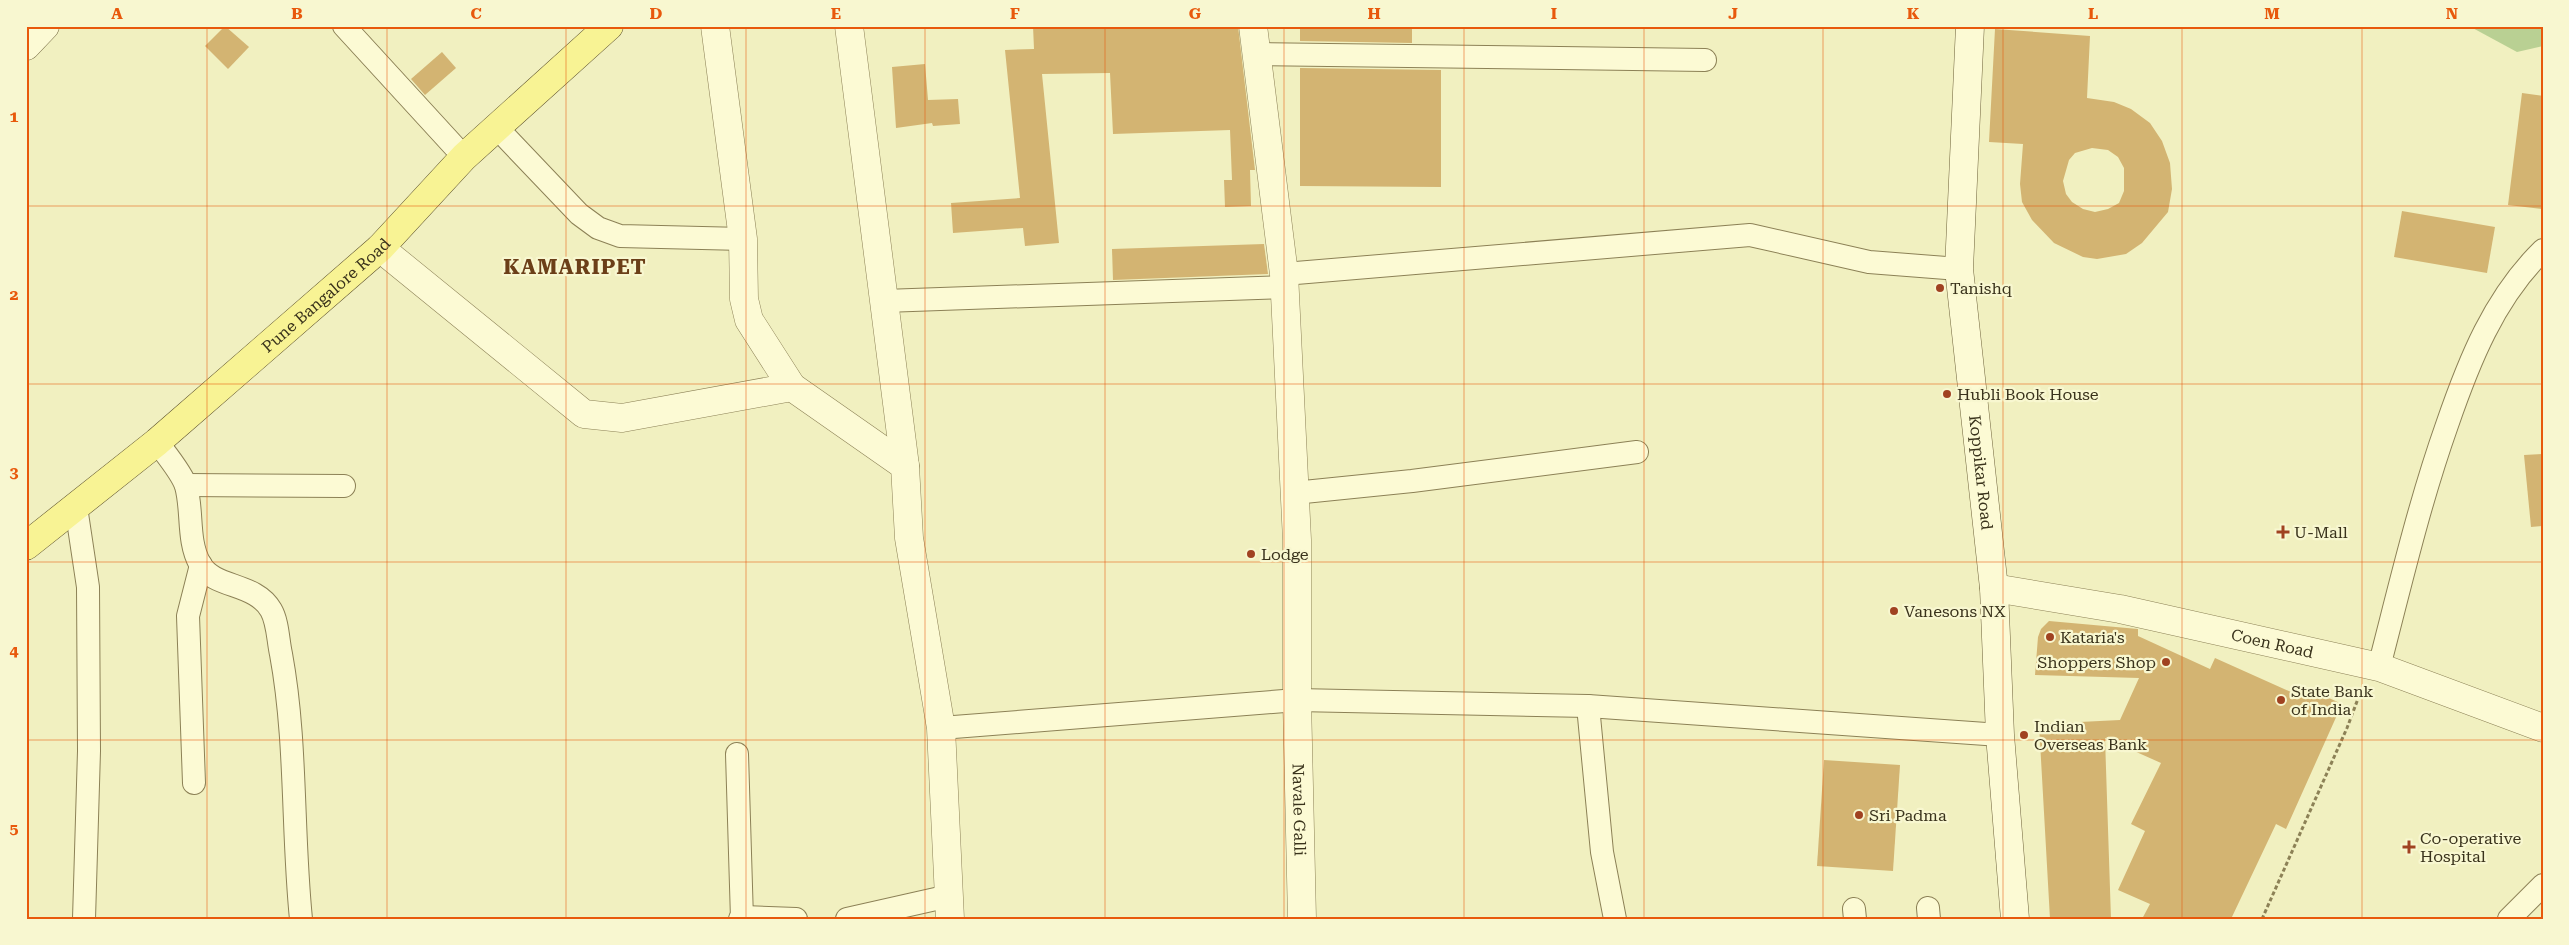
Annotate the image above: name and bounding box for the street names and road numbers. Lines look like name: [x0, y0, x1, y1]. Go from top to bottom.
street label: Pune Bangalore Road: [258, 234, 394, 356]
street label: Koppikar Road: [1966, 414, 1997, 531]
street label: Coen Road: [2229, 625, 2316, 662]
street label: Navale Galli: [1289, 763, 1310, 856]

